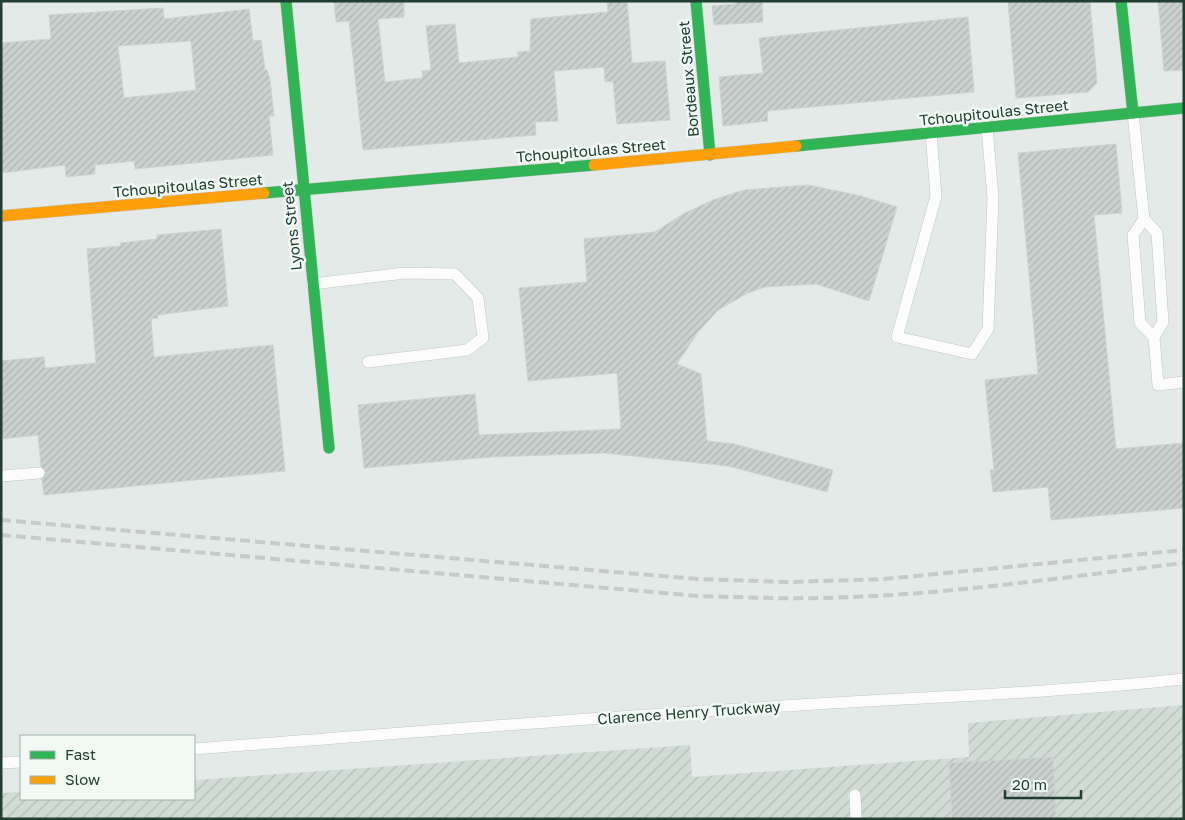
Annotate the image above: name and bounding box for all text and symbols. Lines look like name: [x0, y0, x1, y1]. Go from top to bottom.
street label: Bordeaux Street: [674, 20, 702, 138]
street label: Tchoupitoulas Street: [918, 95, 1070, 129]
street label: Tchoupitoulas Street: [515, 134, 667, 166]
street label: Tchoupitoulas Street: [112, 169, 264, 201]
street label: Lyons Street: [277, 180, 305, 272]
street label: Clarence Henry Truckway: [597, 697, 782, 727]
legend: [20, 735, 195, 800]
text: Fast: [65, 745, 96, 763]
scale bar: [1005, 768, 1081, 800]
text: Slow: [65, 770, 100, 788]
text: 20 m: [1012, 775, 1047, 793]

